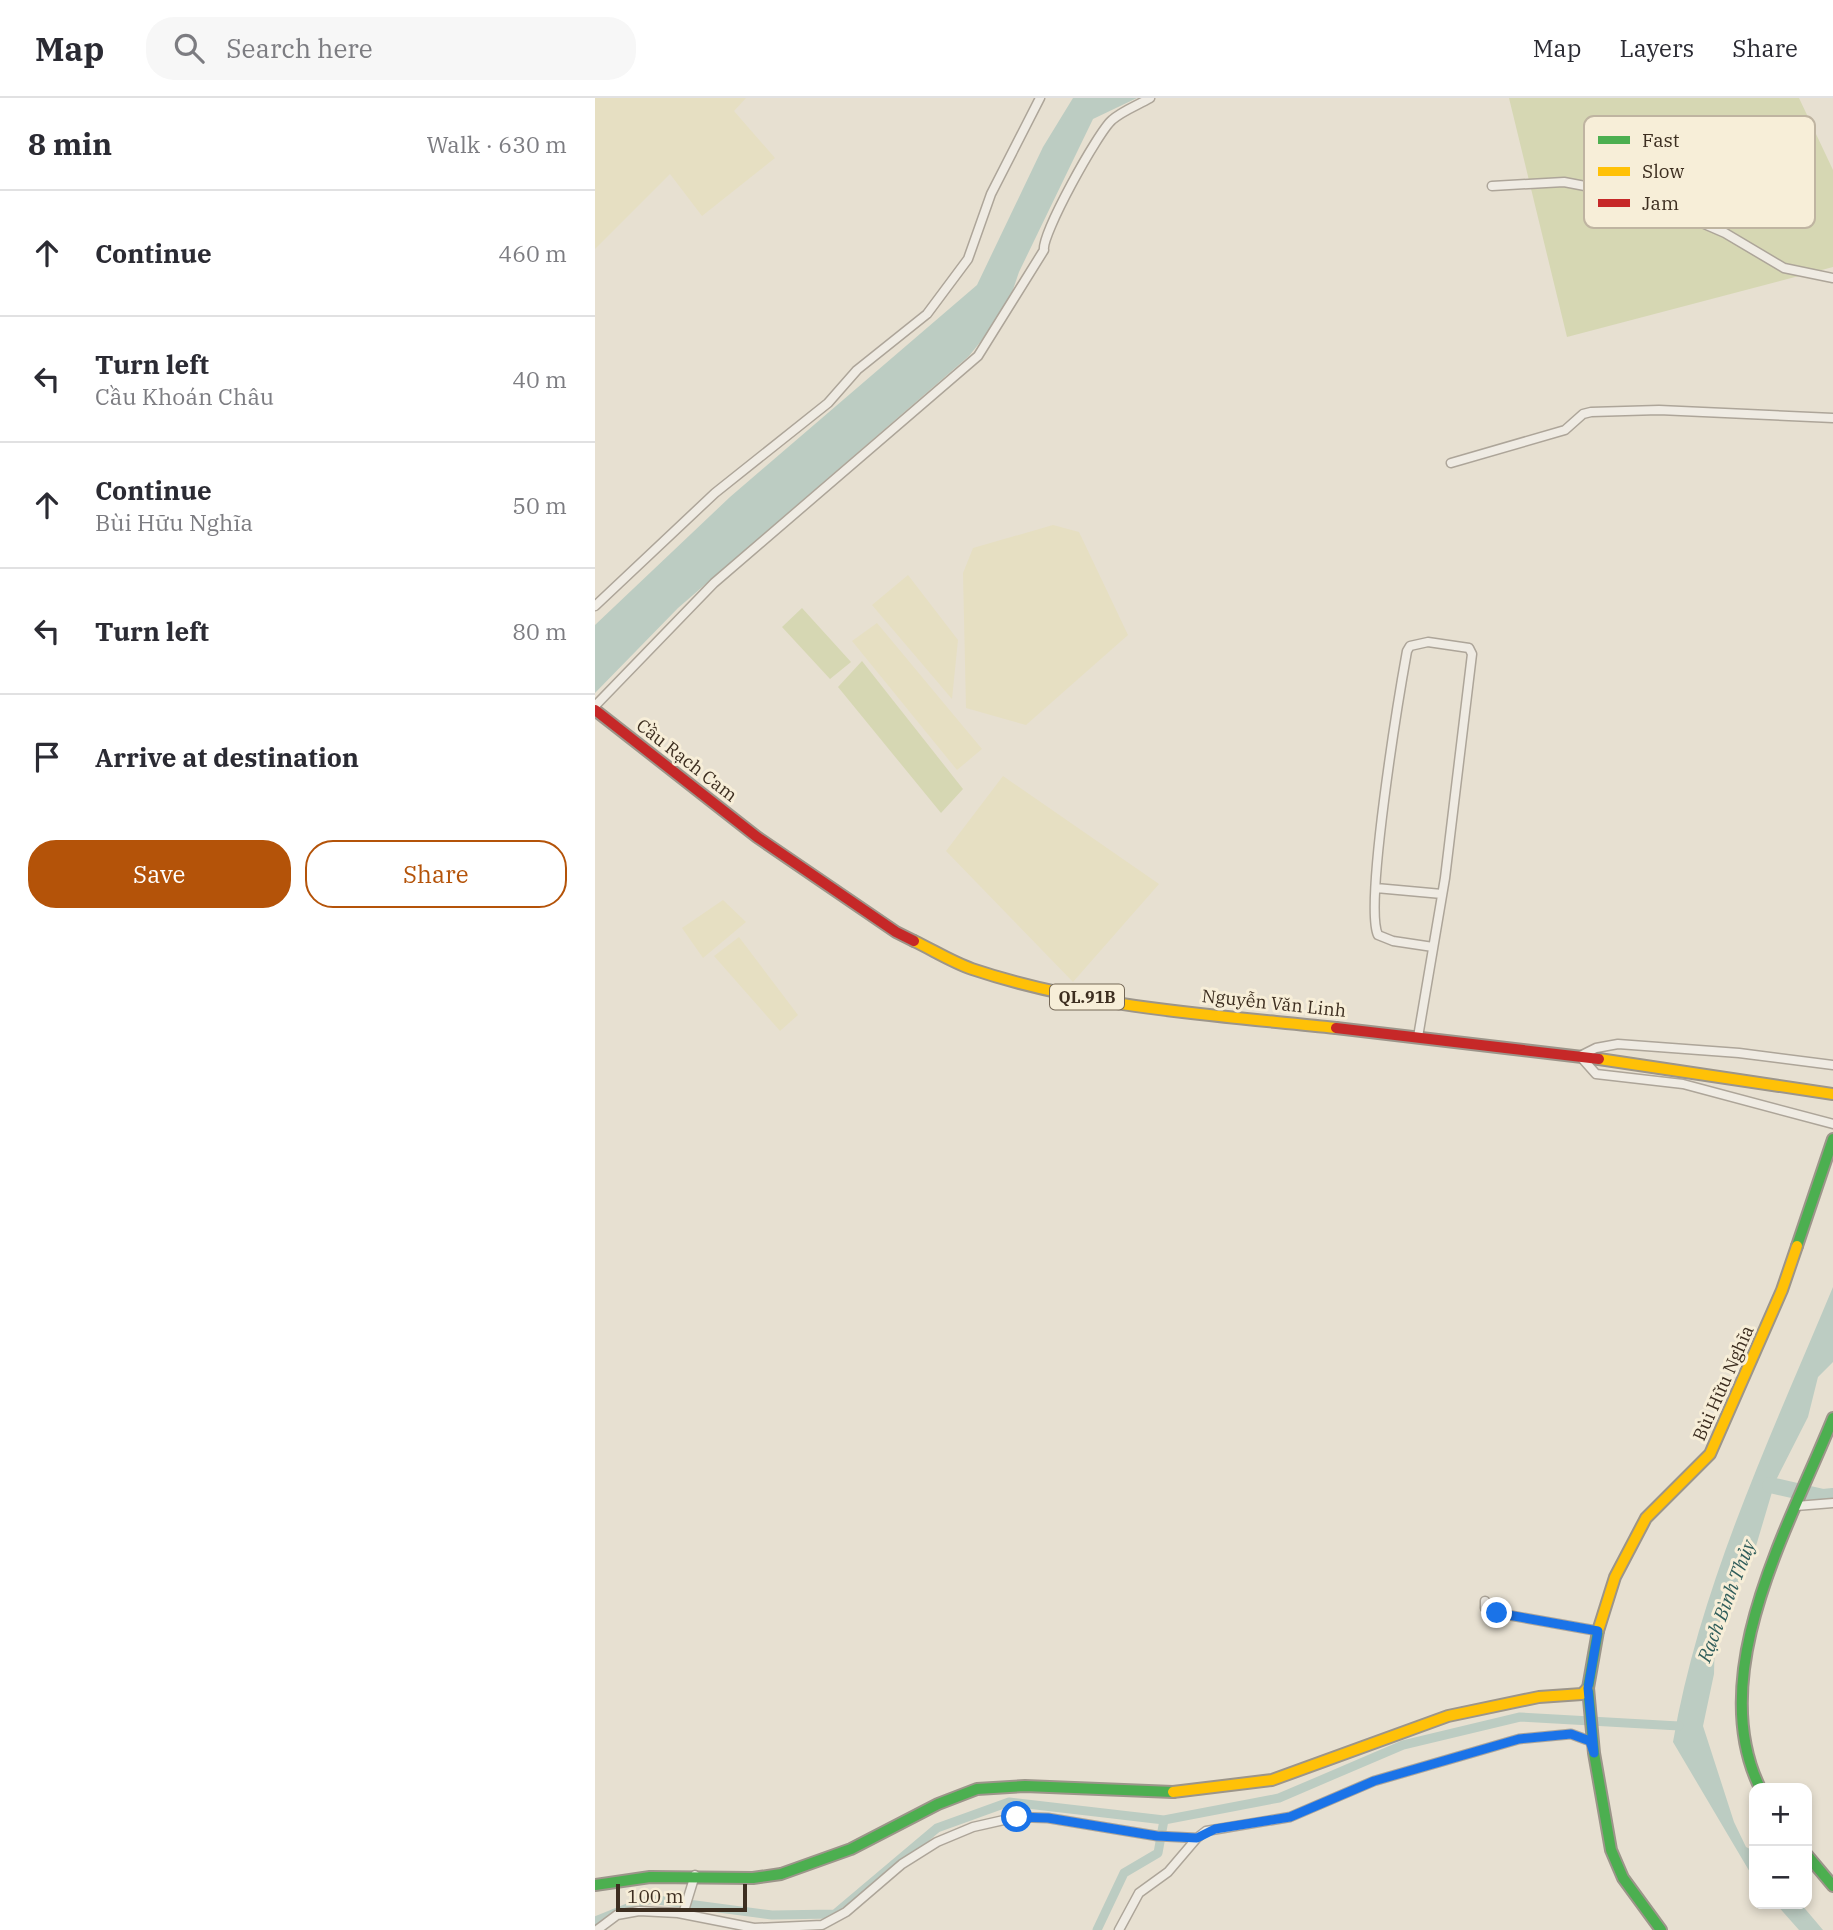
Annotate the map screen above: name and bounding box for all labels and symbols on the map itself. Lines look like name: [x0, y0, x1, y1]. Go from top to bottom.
legend: [1584, 116, 1815, 228]
text: Fast: [1642, 128, 1680, 152]
text: Slow: [1642, 159, 1684, 183]
text: Jam: [1642, 191, 1679, 215]
street label: Cầu Rạch Cam: [632, 713, 742, 807]
road number: QL.91B: [1050, 984, 1124, 1009]
street label: Nguyễn Văn Linh: [1201, 984, 1347, 1022]
street label: Bùi Hữu Nghĩa: [1687, 1322, 1759, 1444]
water label: Rạch Bình Thủy: [1691, 1535, 1761, 1666]
route end: [1481, 1597, 1512, 1628]
route start: [1001, 1801, 1032, 1832]
scale bar: [616, 1881, 747, 1913]

